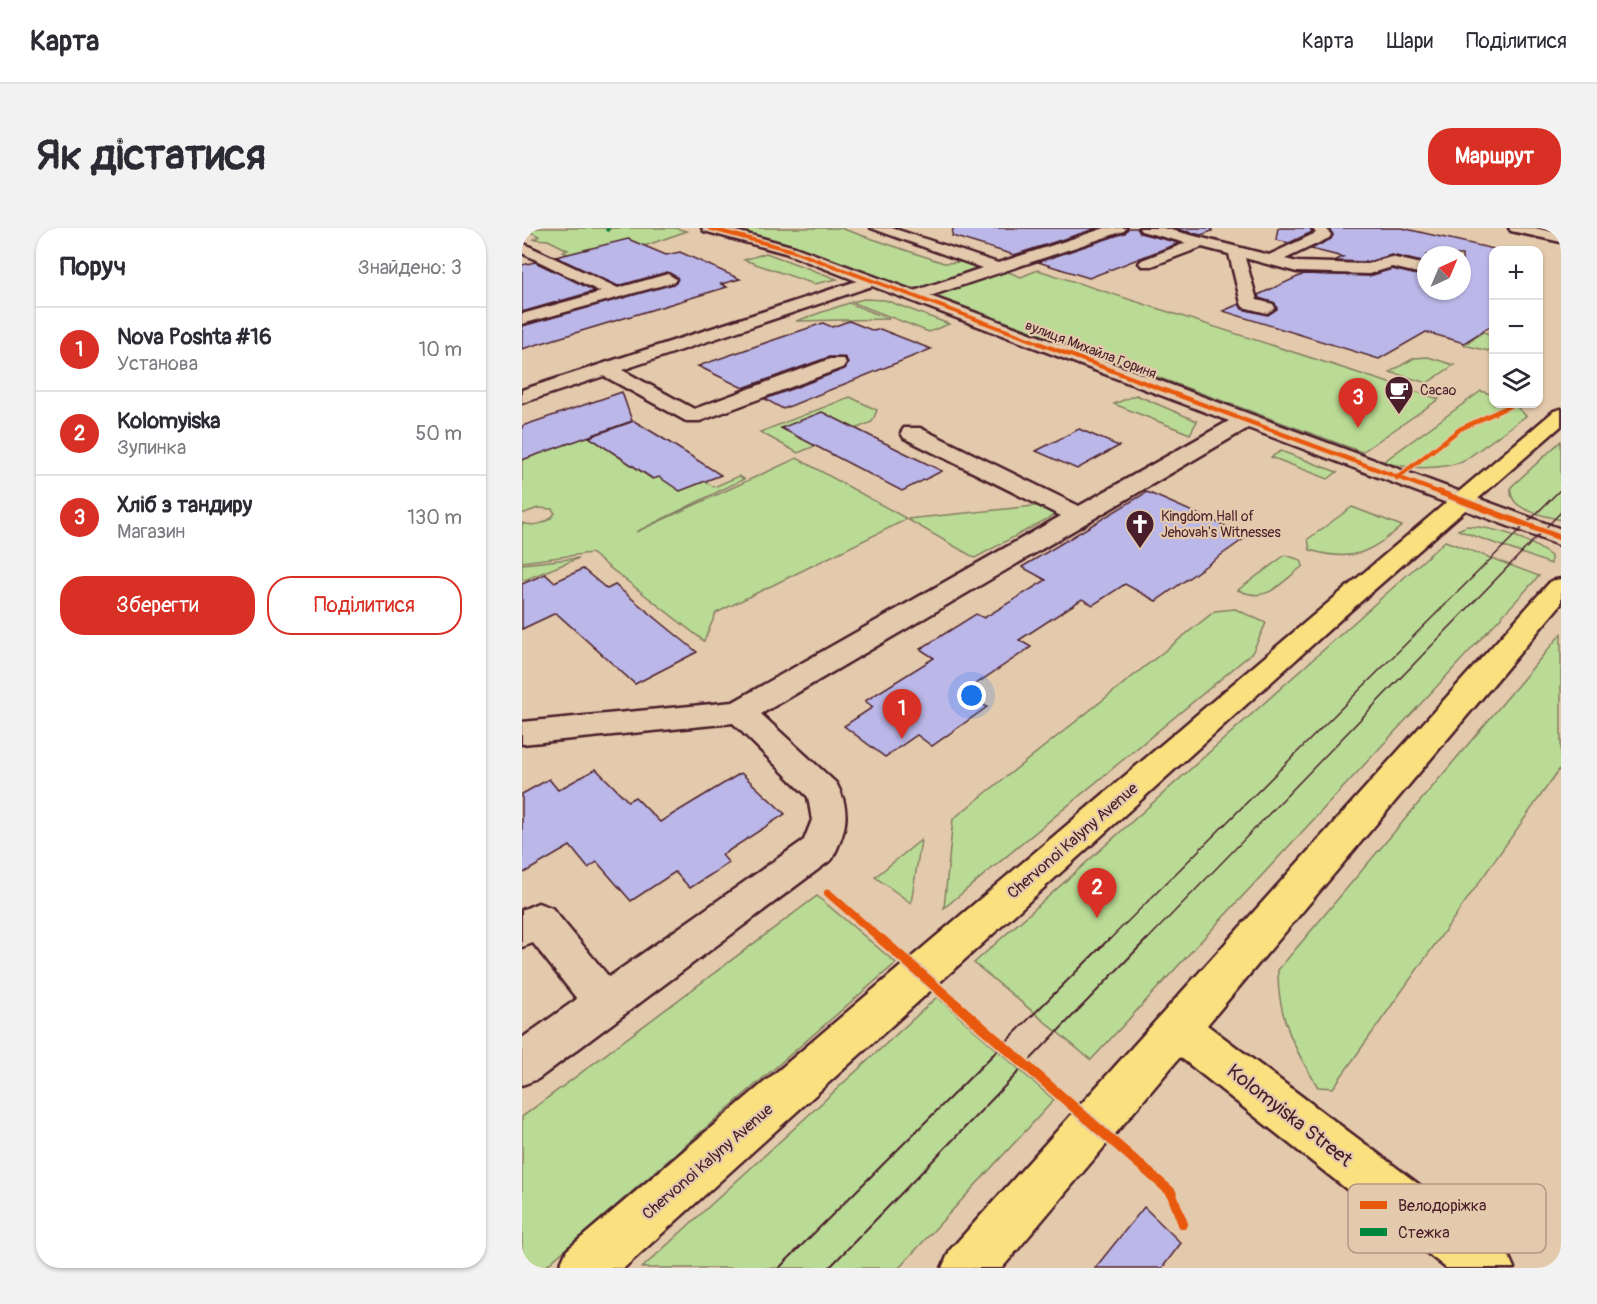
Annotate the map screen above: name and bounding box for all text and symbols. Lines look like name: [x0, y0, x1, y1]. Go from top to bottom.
text: Карта: [30, 24, 99, 59]
text: Карта: [1302, 28, 1354, 55]
text: Шари: [1387, 28, 1433, 55]
text: Поділитися: [1466, 28, 1567, 55]
button: Маршрут: [1428, 128, 1561, 185]
text: Як дістатися: [36, 130, 266, 182]
north arrow: [1417, 246, 1471, 300]
map controls: [1489, 246, 1543, 408]
button: +: [1489, 246, 1543, 300]
text: Поруч: [60, 251, 126, 283]
text: Знайдено: 3: [358, 255, 462, 280]
button: −: [1489, 300, 1543, 354]
street label: вулиця Михайла Гориня: [1023, 317, 1159, 382]
text: Nova Poshta #16: [117, 323, 272, 351]
text: 1: [76, 337, 83, 362]
text: 10 m: [418, 337, 462, 362]
text: Установа: [117, 351, 198, 376]
button: layers: [1489, 354, 1543, 408]
cafe icon: Cacao: [1383, 374, 1415, 416]
pin: 3: [1338, 378, 1378, 428]
place label: Cacao: [1420, 382, 1457, 399]
text: Kolomyiska: [117, 407, 221, 435]
text: 2: [74, 421, 85, 446]
text: 50 m: [415, 421, 462, 446]
text: Зупинка: [117, 435, 186, 460]
text: Хліб з тандиру: [117, 491, 252, 519]
text: 3: [74, 505, 85, 530]
text: 130 m: [407, 505, 462, 530]
church icon: Kingdom Hall of Jehovah's Witnesses: [1124, 508, 1156, 550]
place label: Kingdom Hall of Jehovah's Witnesses: [1161, 508, 1281, 541]
text: Магазин: [117, 519, 185, 544]
button: Зберегти: [60, 576, 255, 635]
button: Поділитися: [267, 576, 462, 635]
your location: [957, 681, 986, 710]
pin: 1: [882, 690, 922, 739]
street label: Chervonoi Kalyny Avenue: [1003, 778, 1142, 903]
pin: 2: [1078, 868, 1116, 918]
street label: Kolomyiska Street: [1222, 1059, 1358, 1173]
street label: Chervonoi Kalyny Avenue: [638, 1099, 777, 1224]
legend: [1348, 1184, 1546, 1253]
text: Велодоріжка: [1398, 1196, 1486, 1216]
text: Стежка: [1398, 1223, 1450, 1243]

